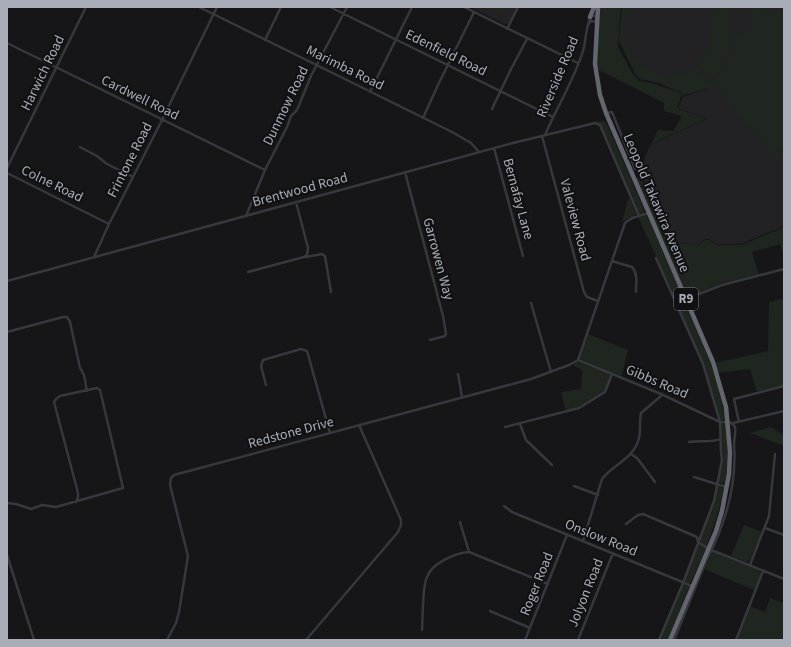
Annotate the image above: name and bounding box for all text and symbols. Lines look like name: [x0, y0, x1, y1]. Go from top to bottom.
street label: Edenfield Road: [402, 25, 490, 81]
street label: Harwich Road: [16, 32, 70, 114]
street label: Riverside Road: [532, 33, 584, 121]
street label: Marimba Road: [303, 40, 387, 96]
street label: Dunmow Road: [258, 63, 314, 149]
street label: Cardwell Road: [98, 70, 182, 126]
street label: Frintone Road: [102, 119, 158, 201]
street label: Leopold Takawira Avenue: [618, 130, 694, 276]
street label: Bernafay Lane: [498, 156, 538, 242]
street label: Colne Road: [18, 160, 86, 208]
street label: Brentwood Road: [250, 168, 350, 212]
street label: Valeview Road: [554, 177, 596, 263]
street label: Garrowen Way: [417, 216, 459, 303]
road number: R9: [674, 288, 698, 310]
street label: Gibbs Road: [623, 360, 691, 404]
street label: Redstone Drive: [246, 412, 336, 454]
street label: Onslow Road: [562, 514, 640, 562]
street label: Roger Road: [515, 549, 559, 619]
street label: Jolyon Road: [563, 556, 609, 630]

